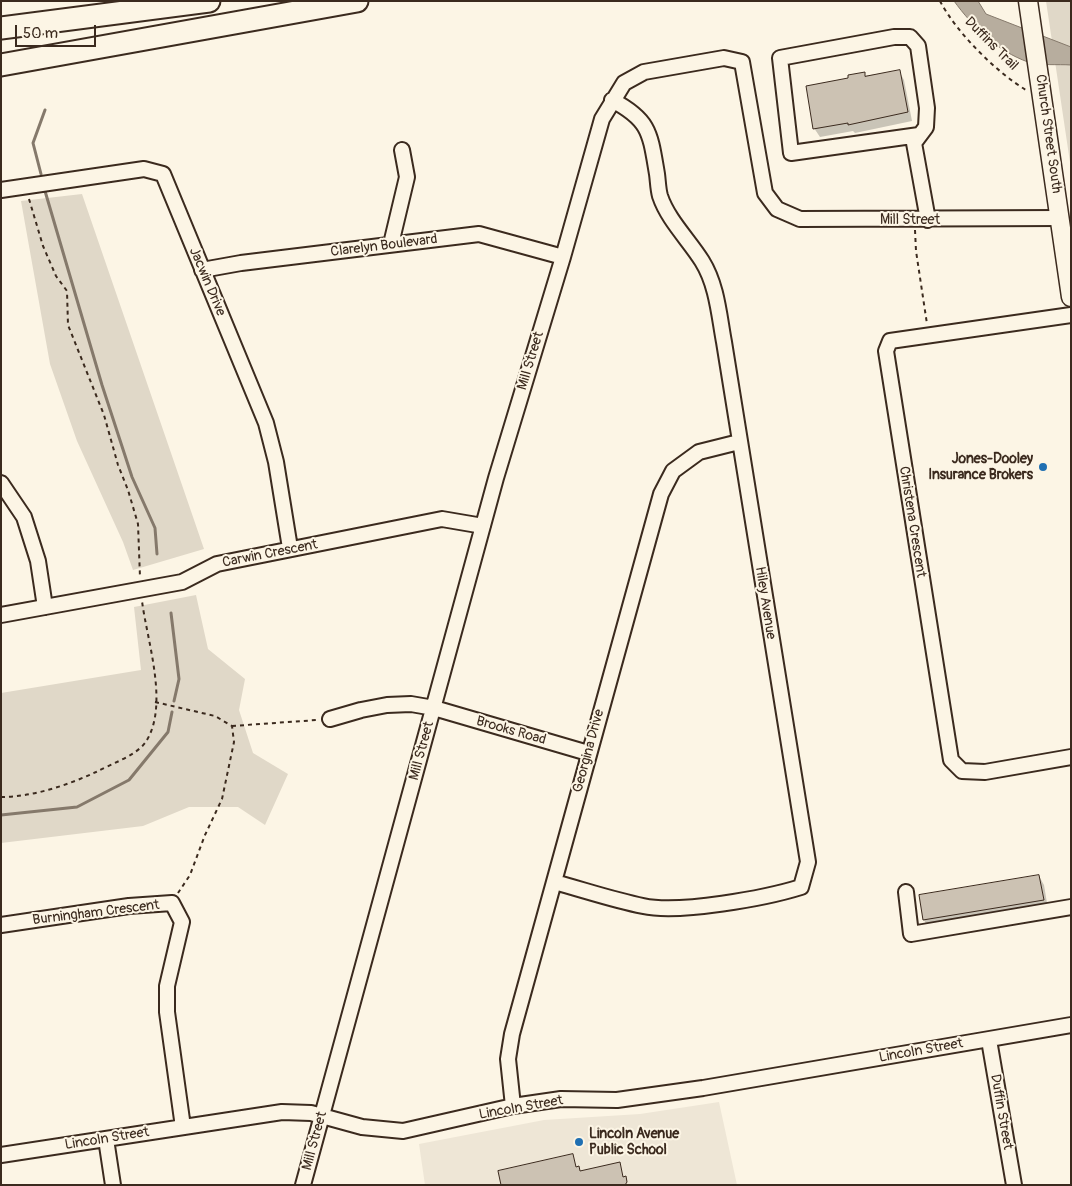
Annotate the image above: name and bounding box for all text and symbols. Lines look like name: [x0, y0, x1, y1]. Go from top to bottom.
street label: Duffins Trail: [961, 14, 1021, 74]
scale bar: [18, 15, 99, 47]
text: 50 m: [23, 24, 58, 43]
street label: Church Street South: [1031, 73, 1065, 195]
street label: Mill Street: [880, 212, 940, 228]
street label: Clarelyn Boulevard: [330, 231, 438, 261]
street label: Jacwin Drive: [185, 245, 229, 319]
street label: Mill Street: [514, 330, 548, 392]
place label: Jones-Dooley Insurance Brokers: [928, 451, 1033, 484]
marker: Jones-Dooley Insurance Brokers: [1037, 461, 1049, 473]
street label: Christena Crescent: [895, 465, 929, 579]
street label: Carwin Crescent: [221, 537, 319, 571]
street label: Hiley Avenue: [751, 565, 779, 641]
street label: Georgina Drive: [570, 708, 608, 794]
street label: Brooks Road: [474, 713, 548, 749]
street label: Mill Street: [406, 720, 438, 782]
street label: Burningham Crescent: [32, 897, 160, 929]
street label: Lincoln Street: [878, 1035, 964, 1067]
street label: Duffin Street: [986, 1073, 1016, 1151]
street label: Lincoln Street: [478, 1092, 564, 1124]
street label: Mill Street: [299, 1110, 331, 1172]
street label: Lincoln Street: [64, 1124, 150, 1154]
place label: Lincoln Avenue Public School: [589, 1126, 679, 1158]
marker: Lincoln Avenue Public School: [573, 1136, 585, 1148]

